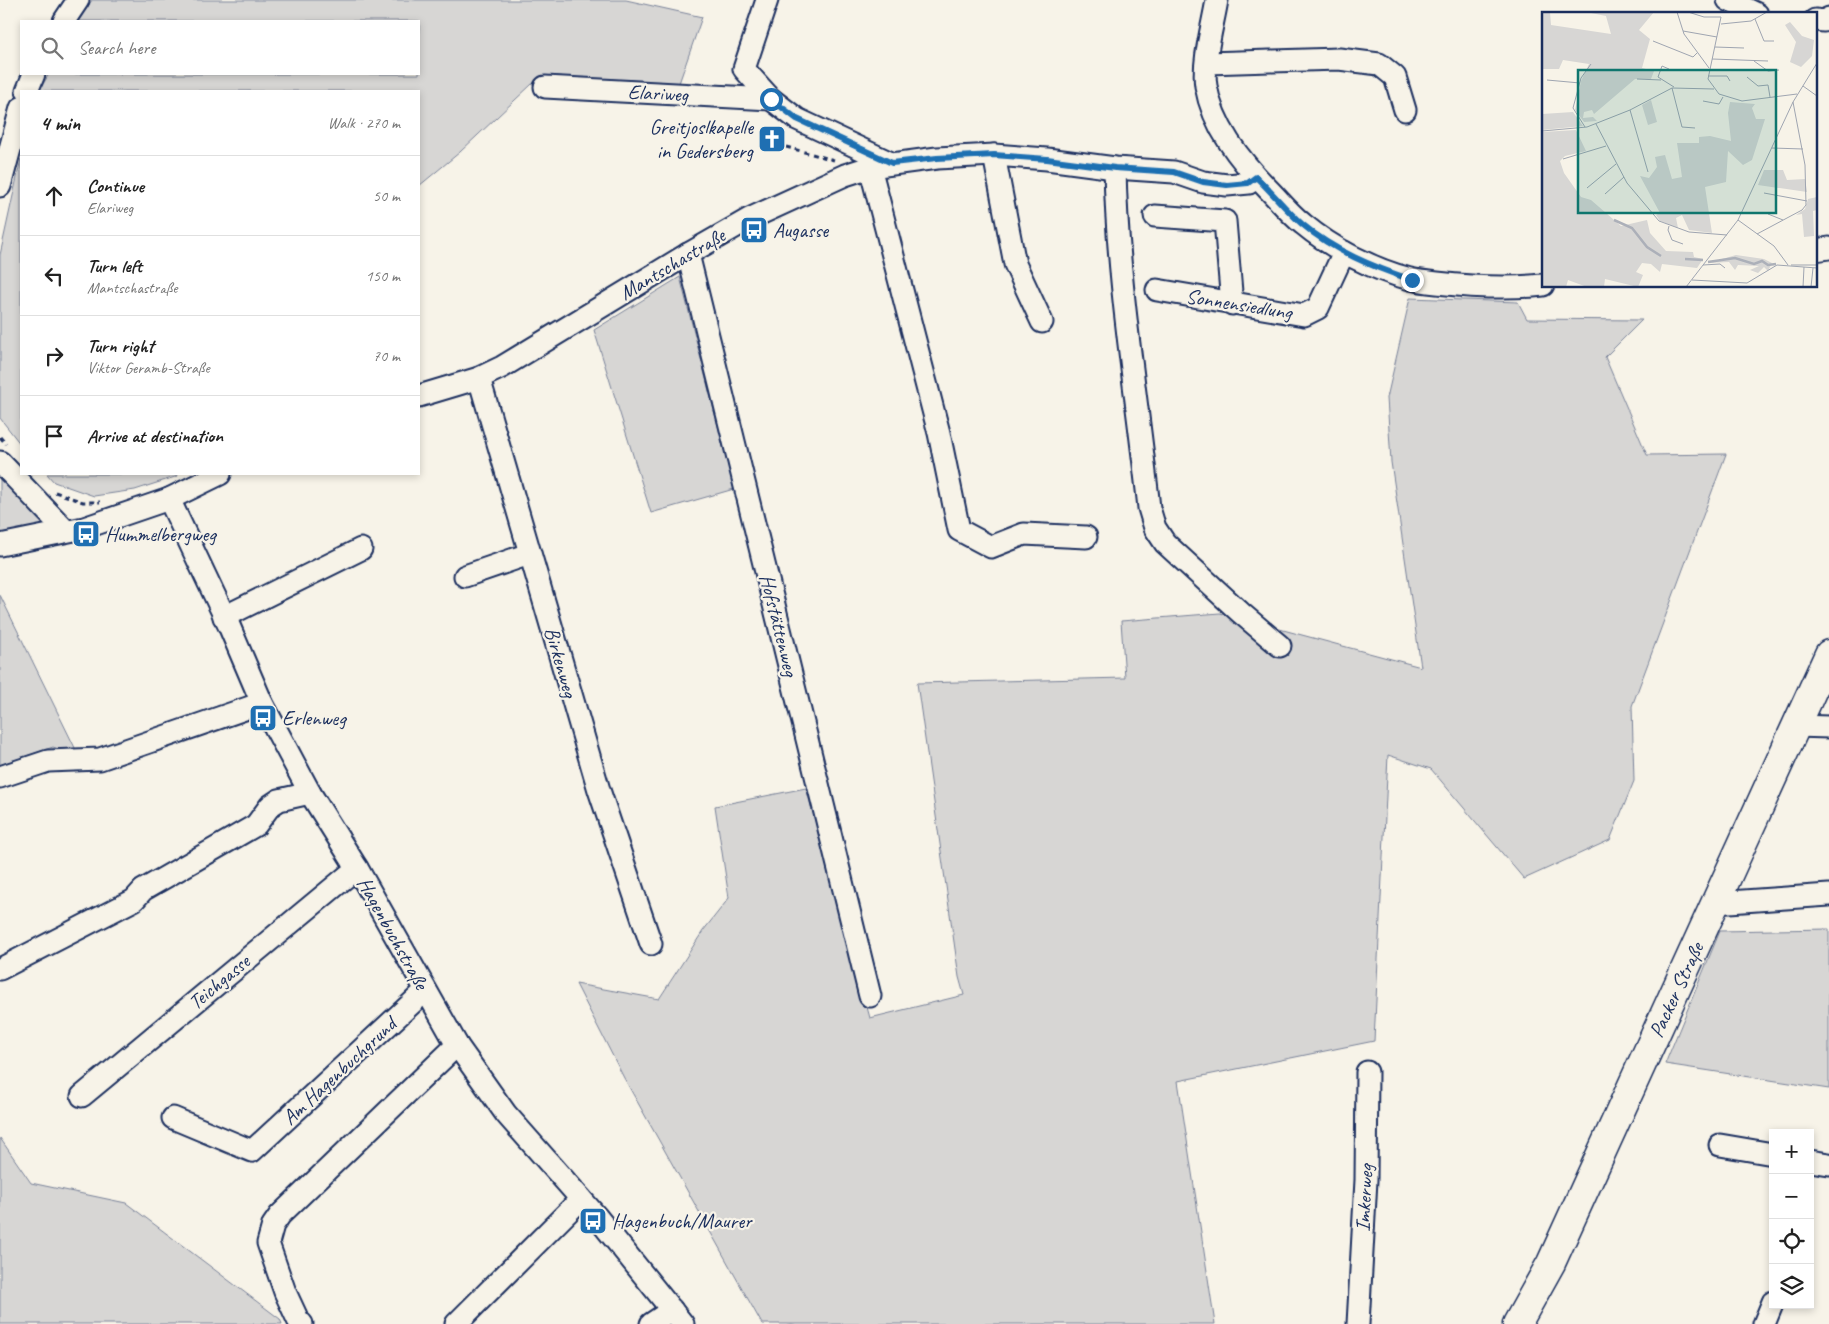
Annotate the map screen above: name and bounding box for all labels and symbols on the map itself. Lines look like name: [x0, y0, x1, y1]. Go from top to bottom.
inset map: [1542, 12, 1816, 288]
street label: Elariweg: [627, 78, 690, 108]
route start: [760, 88, 783, 111]
place label: Greitjoslkapelle in Gedersberg: [650, 114, 755, 164]
church icon: Greitjoslkapelle in Gedersberg: [757, 124, 787, 154]
bus stop icon: Augasse: [739, 215, 769, 245]
place label: Augasse: [773, 217, 829, 243]
street label: Mantschastraße: [614, 221, 731, 306]
route end: [1401, 269, 1424, 292]
street label: Sonnensiedlung: [1184, 283, 1295, 325]
bus stop icon: Hummelbergweg: [71, 519, 101, 549]
place label: Hummelbergweg: [105, 521, 217, 547]
street label: Hofstättenweg: [754, 571, 805, 680]
street label: Birkenweg: [539, 624, 584, 702]
bus stop icon: Erlenweg: [248, 703, 278, 733]
place label: Erlenweg: [282, 705, 347, 731]
street label: Hagenbuchstraße: [351, 872, 436, 996]
street label: Packer Straße: [1643, 937, 1710, 1042]
street label: Teichgasse: [183, 947, 257, 1015]
street label: Am Hagenbuchgrund: [277, 1009, 404, 1130]
street label: Imkerweg: [1349, 1162, 1379, 1232]
bus stop icon: Hagenbuch/Maurer: [578, 1206, 608, 1236]
place label: Hagenbuch/Maurer: [612, 1208, 753, 1234]

